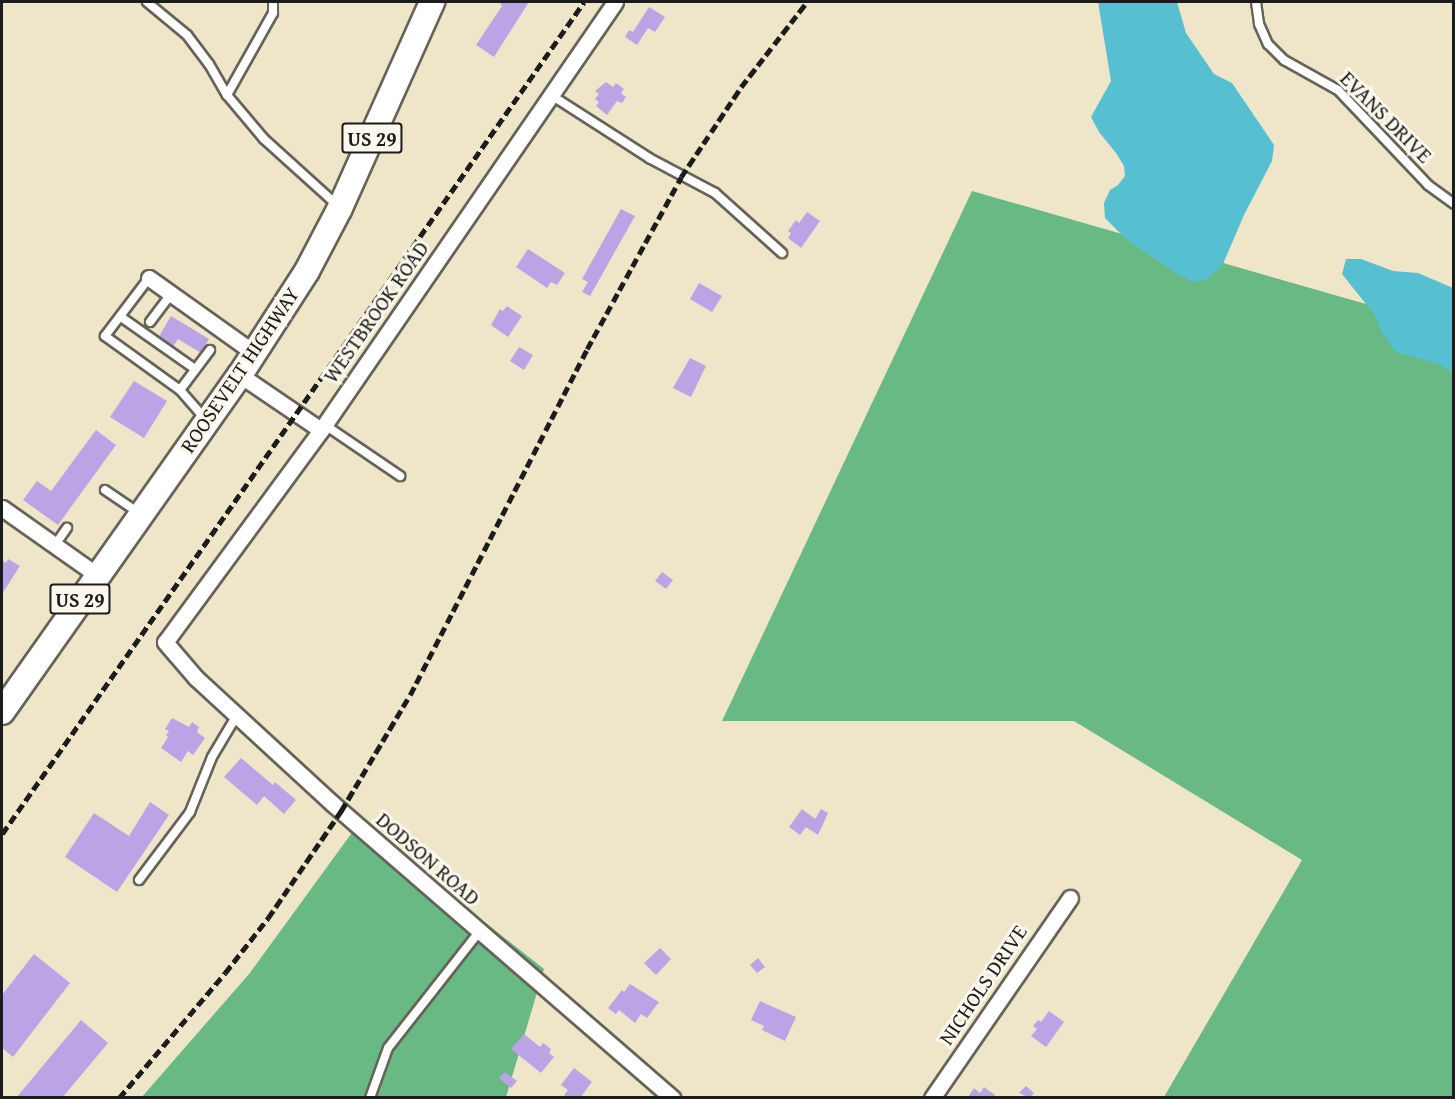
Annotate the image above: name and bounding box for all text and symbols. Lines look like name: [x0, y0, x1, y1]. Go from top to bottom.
street label: EVANS DRIVE: [1335, 66, 1437, 168]
road number: US 29: [340, 121, 404, 155]
street label: WESTBROOK ROAD: [318, 236, 434, 388]
street label: ROOSEVELT HIGHWAY: [175, 282, 305, 458]
road number: US 29: [48, 582, 112, 616]
street label: DODSON ROAD: [371, 807, 485, 911]
street label: NICHOLS DRIVE: [934, 920, 1032, 1050]

